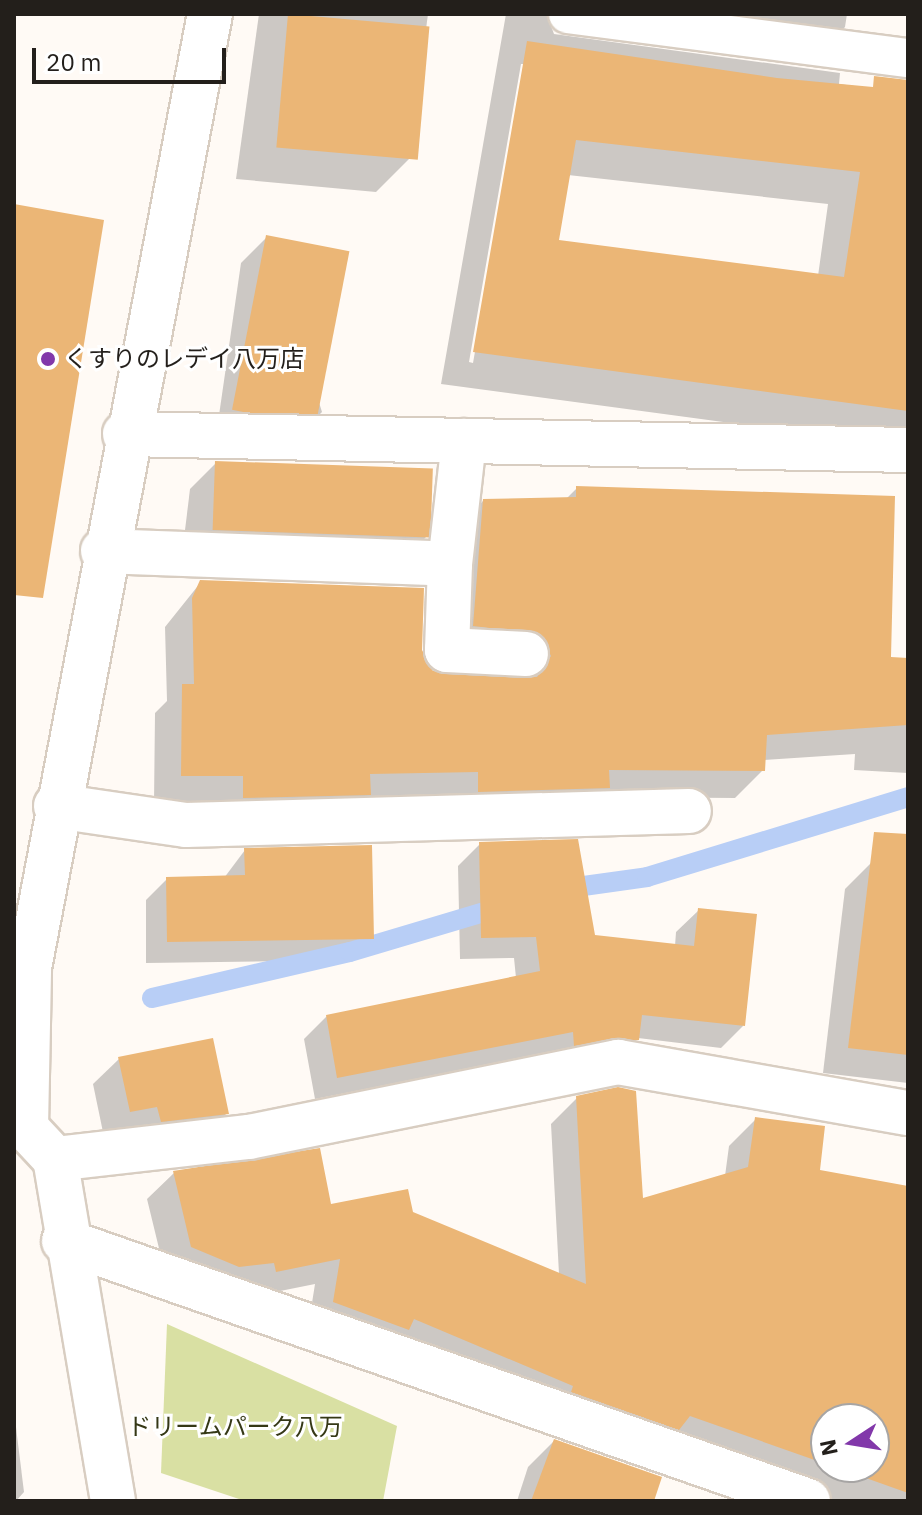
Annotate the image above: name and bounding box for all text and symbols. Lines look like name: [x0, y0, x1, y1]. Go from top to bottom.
scale bar: [36, 32, 230, 82]
text: 20 m: [46, 46, 101, 78]
place label: くすりのレデイ八万店: [64, 345, 304, 373]
marker: くすりのレデイ八万店: [39, 350, 57, 368]
north arrow: [810, 1403, 890, 1483]
park label: ドリームパーク八万: [127, 1413, 343, 1441]
text: N: [812, 1437, 844, 1458]

